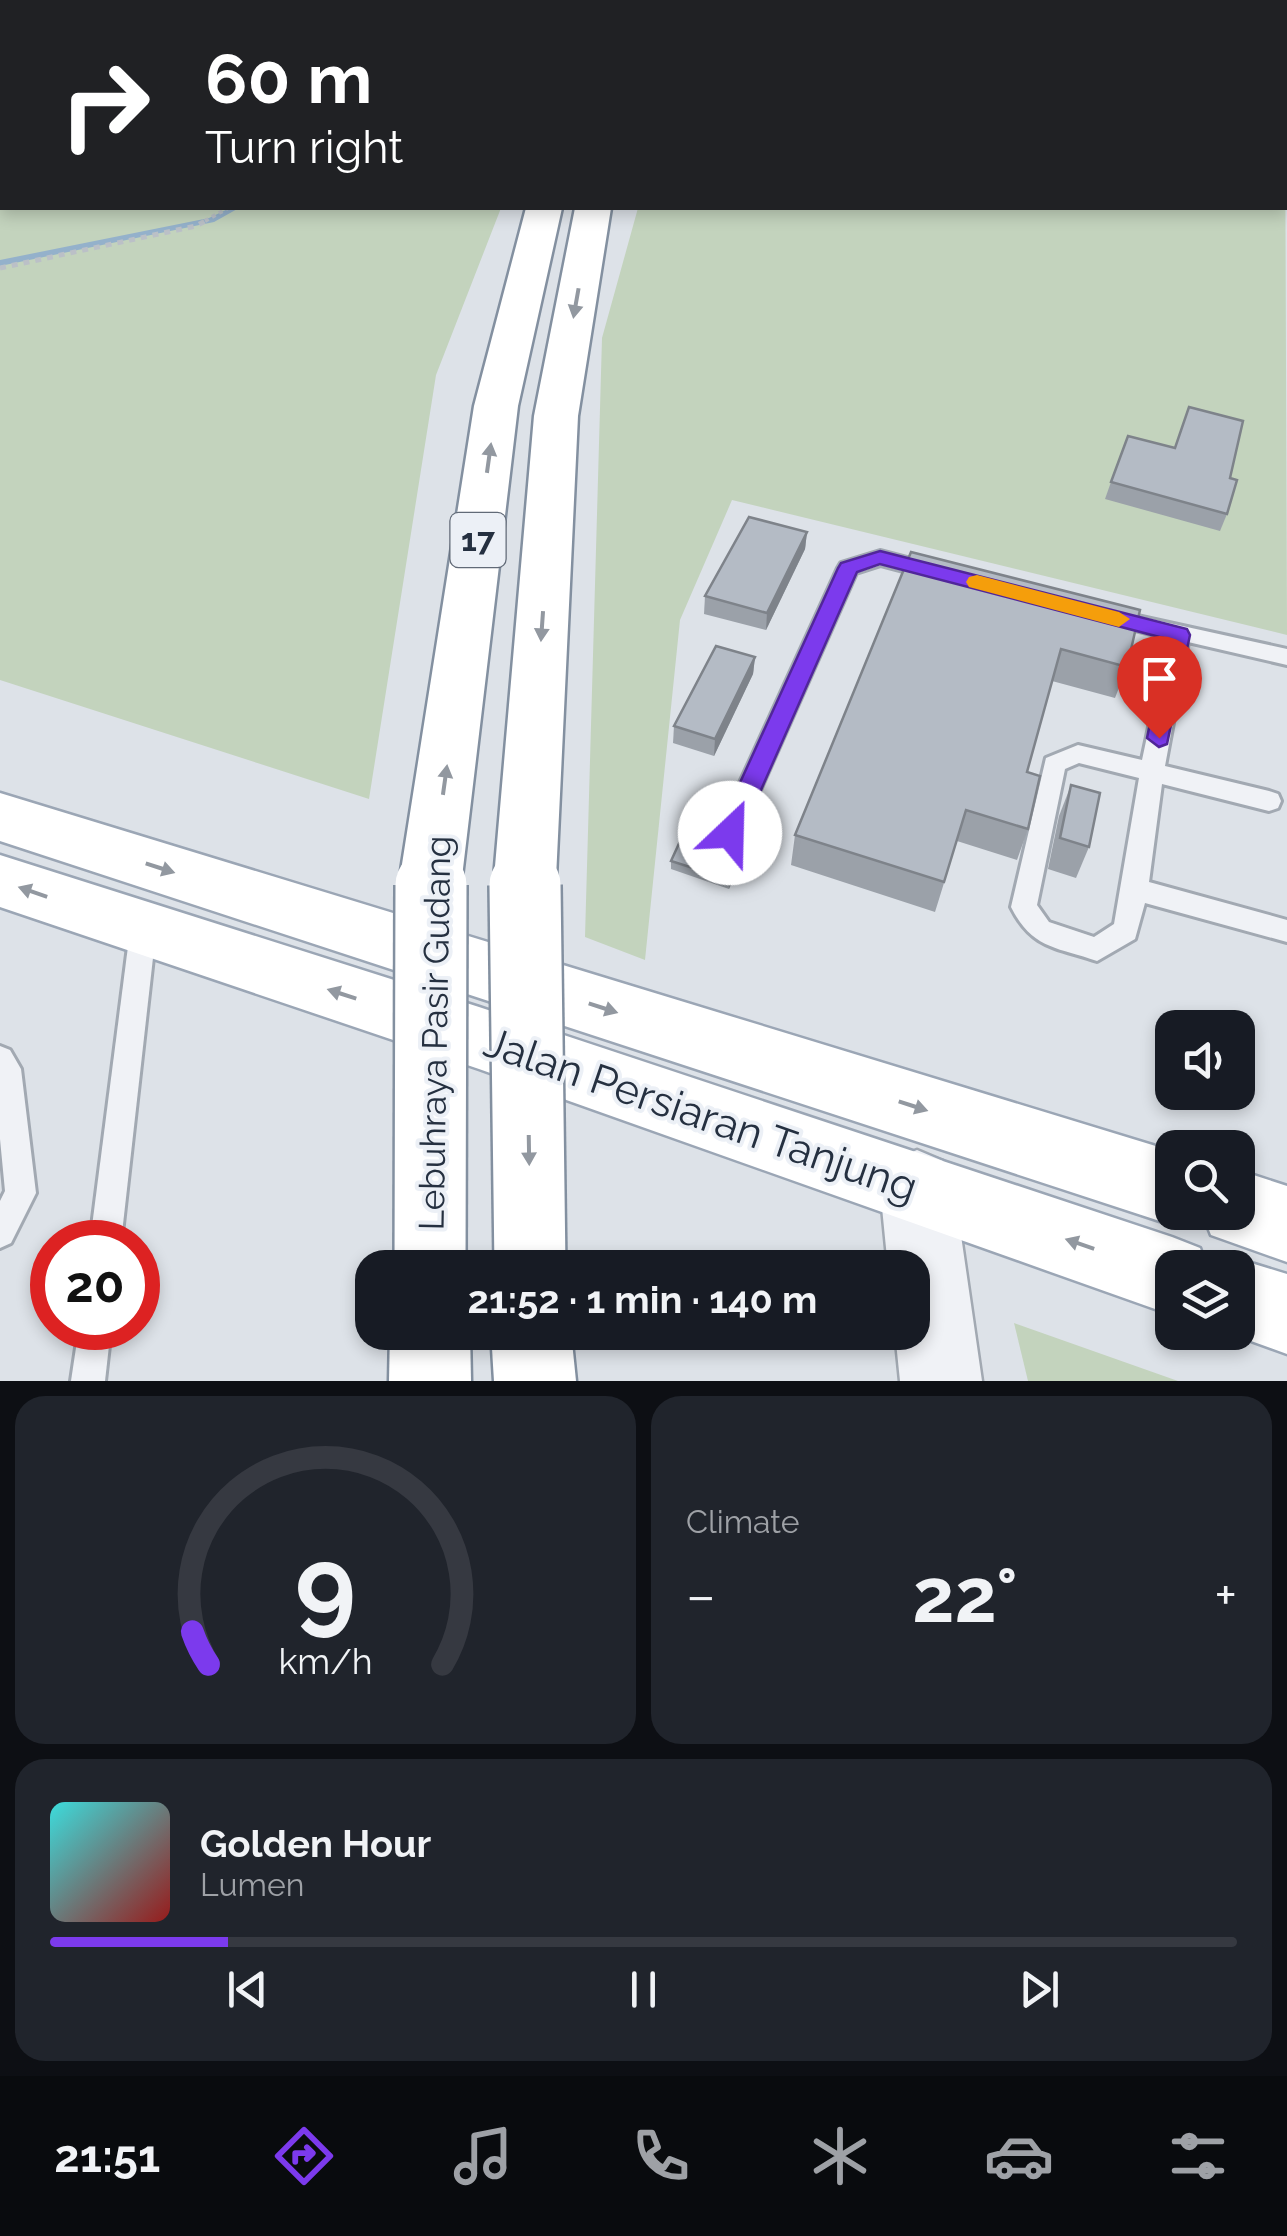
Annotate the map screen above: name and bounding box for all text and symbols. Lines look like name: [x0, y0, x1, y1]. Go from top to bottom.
text: 60 m: [205, 37, 372, 119]
icon: right: [40, 40, 170, 170]
text: Turn right: [205, 121, 403, 174]
one-way arrow: [568, 288, 583, 320]
one-way arrow: [482, 442, 498, 473]
road number: 17: [450, 513, 506, 567]
one-way arrow: [533, 611, 549, 643]
pin: [1117, 636, 1202, 739]
icon: arrive: [1132, 651, 1187, 706]
one-way arrow: [437, 764, 453, 795]
position arrow: [678, 781, 782, 885]
street label: Lebuhraya Pasir Gudang: [411, 835, 458, 1231]
one-way arrow: [145, 862, 175, 877]
one-way arrow: [17, 884, 47, 899]
one-way arrow: [326, 986, 356, 1001]
one-way arrow: [588, 1002, 618, 1017]
map controls: [1155, 1010, 1255, 1350]
button: sound: [1155, 1010, 1255, 1110]
street label: Jalan Persiaran Tanjung: [478, 1017, 924, 1212]
one-way arrow: [898, 1099, 929, 1114]
button: search: [1155, 1130, 1255, 1230]
one-way arrow: [521, 1135, 537, 1167]
speed limit sign: 20: [30, 1220, 160, 1350]
one-way arrow: [1065, 1236, 1095, 1251]
button: layers: [1155, 1250, 1255, 1350]
text: 21:52 · 1 min · 140 m: [468, 1277, 817, 1322]
text: Climate: [686, 1503, 800, 1540]
text: 9: [295, 1524, 356, 1646]
text: 22°: [912, 1551, 1018, 1640]
text: −: [686, 1563, 716, 1628]
text: +: [1214, 1563, 1237, 1628]
text: km/h: [278, 1640, 373, 1682]
text: Golden Hour: [200, 1821, 431, 1866]
text: Lumen: [200, 1866, 304, 1903]
icon: previous: [220, 1962, 275, 2017]
icon: pause: [616, 1962, 671, 2017]
icon: next: [1012, 1962, 1067, 2017]
icon: directions: [269, 2121, 339, 2191]
icon: music: [448, 2121, 518, 2191]
icon: phone: [626, 2121, 696, 2191]
icon: climate: [805, 2121, 875, 2191]
icon: car: [984, 2121, 1054, 2191]
icon: filters: [1163, 2121, 1233, 2191]
text: 21:51: [54, 2130, 160, 2183]

